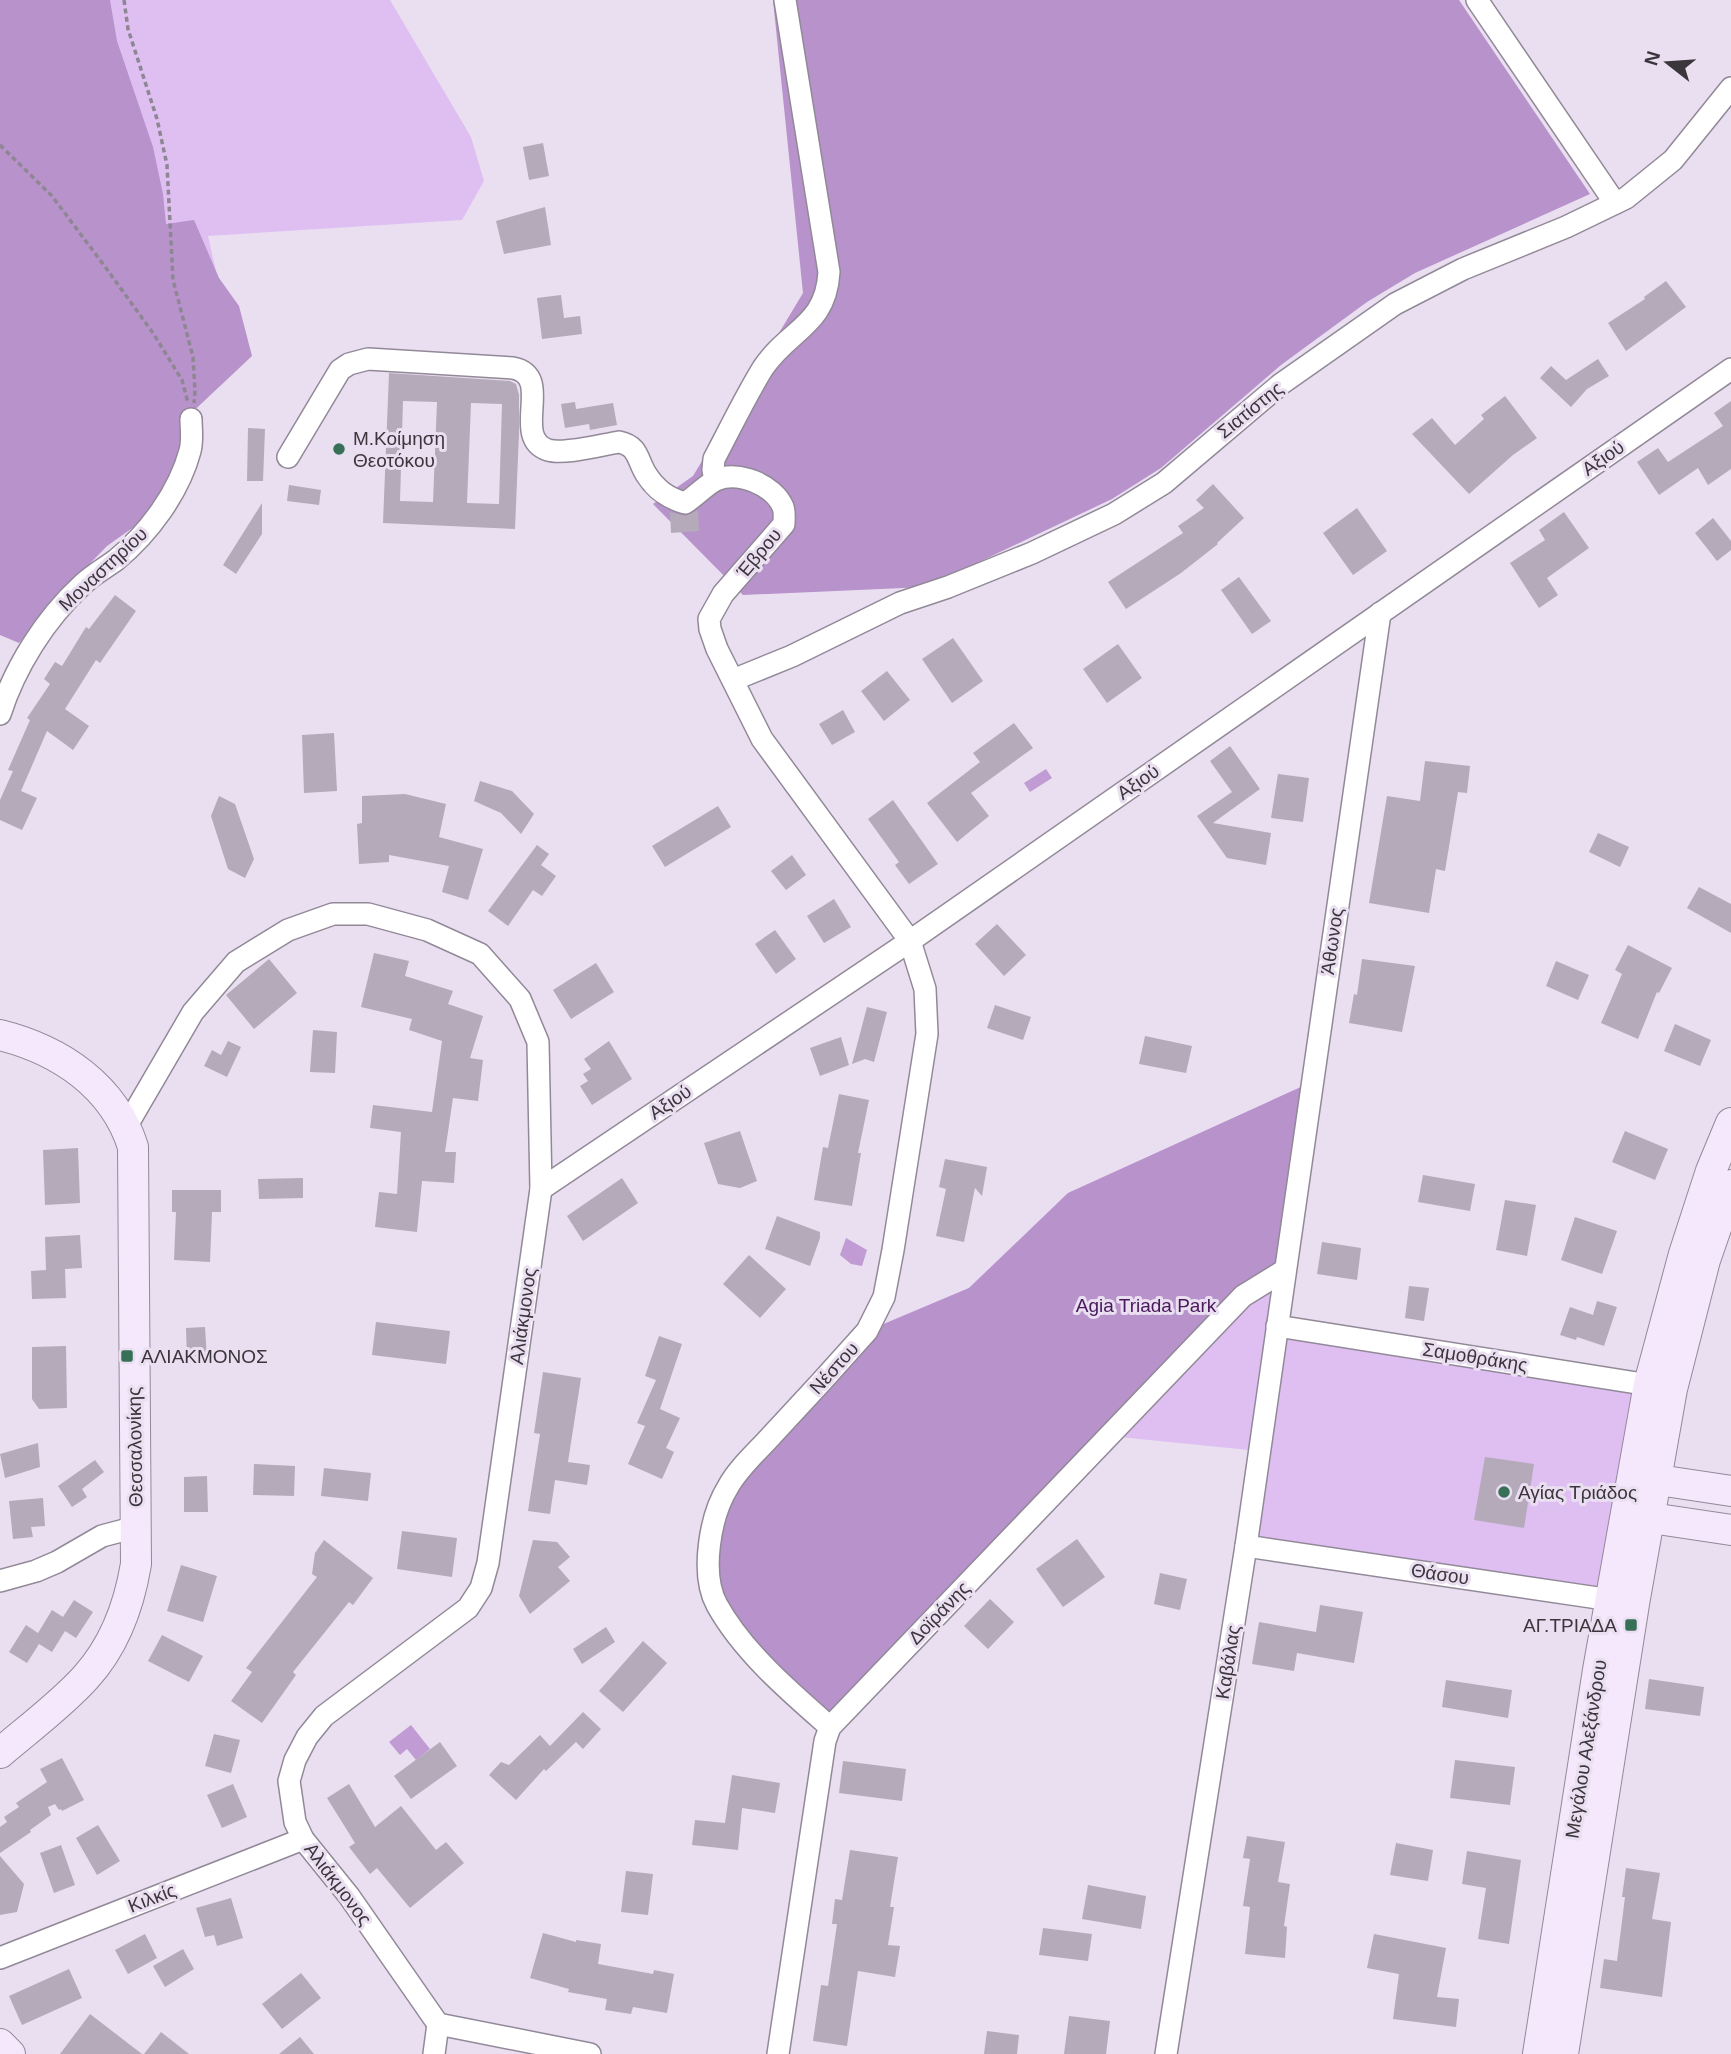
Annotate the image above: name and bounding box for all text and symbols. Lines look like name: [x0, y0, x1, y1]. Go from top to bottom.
north arrow: [1633, 28, 1703, 98]
text: N: [1640, 49, 1664, 68]
street label: Σιατίστης: [1213, 377, 1287, 443]
place label: Μ.Κοίμηση Θεοτόκου: [353, 428, 445, 471]
street label: Αξιού: [1578, 436, 1628, 480]
marker: Μ.Κοίμηση Θεοτόκου: [331, 441, 347, 457]
street label: Μοναστηρίου: [55, 523, 151, 615]
street label: Έβρου: [732, 524, 786, 583]
street label: Αξιού: [1113, 760, 1163, 804]
street label: Άθωνος: [1317, 906, 1347, 976]
street label: Αξιού: [645, 1080, 695, 1124]
street label: Αλιάκμονος: [506, 1266, 540, 1366]
park label: Agia Triada Park: [1076, 1295, 1217, 1316]
street label: Νέστου: [805, 1338, 863, 1398]
street label: Σαμοθράκης: [1421, 1338, 1529, 1376]
place label: ΑΛΙΑΚΜΟΝΟΣ: [141, 1346, 268, 1367]
marker: ΑΛΙΑΚΜΟΝΟΣ: [119, 1348, 135, 1364]
street label: Θεσσαλονίκης: [123, 1387, 147, 1507]
place label: Αγίας Τριάδος: [1518, 1482, 1637, 1503]
marker: Αγίας Τριάδος: [1496, 1484, 1512, 1500]
street label: Θάσου: [1410, 1560, 1470, 1588]
street label: Δοϊράνης: [904, 1577, 974, 1649]
place label: ΑΓ.ΤΡΙΑΔΑ: [1523, 1615, 1617, 1636]
marker: ΑΓ.ΤΡΙΑΔΑ: [1623, 1617, 1639, 1633]
street label: Καβάλας: [1212, 1623, 1244, 1701]
street label: Μεγάλου Αλεξάνδρου: [1561, 1658, 1611, 1840]
street label: Αλιάκμονος: [300, 1839, 376, 1929]
street label: Κιλκίς: [125, 1879, 179, 1917]

